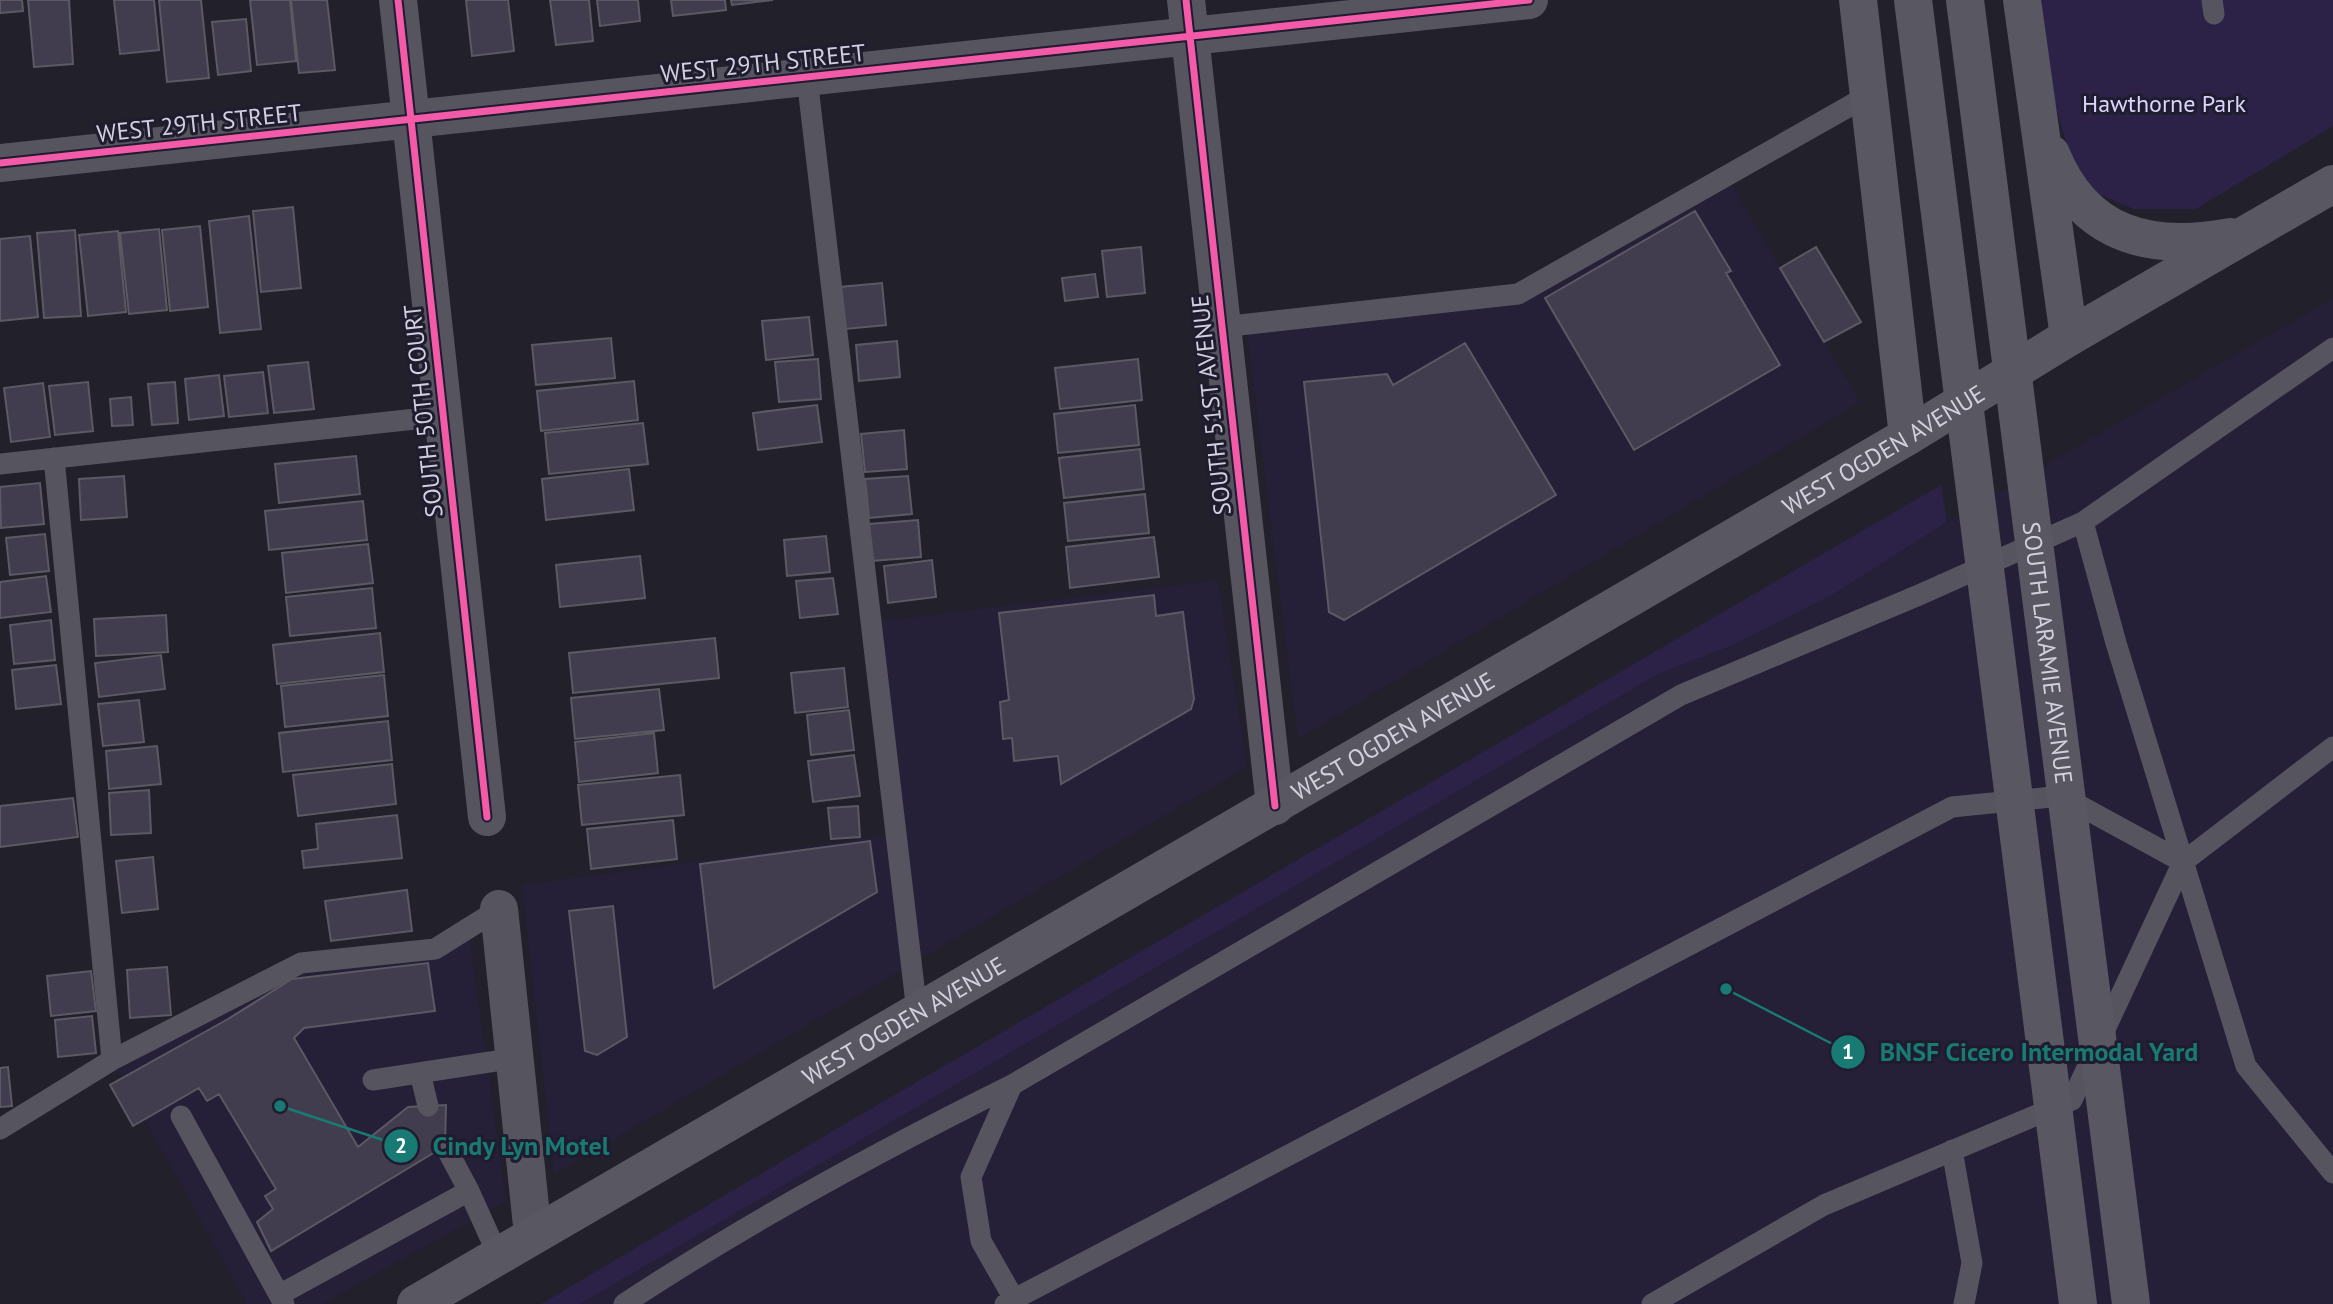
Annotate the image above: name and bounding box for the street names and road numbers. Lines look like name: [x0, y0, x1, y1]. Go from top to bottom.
street label: WEST 29TH STREET: [659, 37, 867, 89]
street label: WEST 29TH STREET: [95, 97, 303, 149]
street label: SOUTH 51ST AVENUE: [1184, 293, 1238, 517]
street label: SOUTH 50TH COURT: [396, 303, 450, 519]
street label: WEST OGDEN AVENUE: [1777, 377, 1990, 521]
street label: SOUTH LARAMIE AVENUE: [2016, 520, 2080, 785]
street label: WEST OGDEN AVENUE: [1286, 665, 1500, 807]
street label: WEST OGDEN AVENUE: [796, 949, 1011, 1092]

